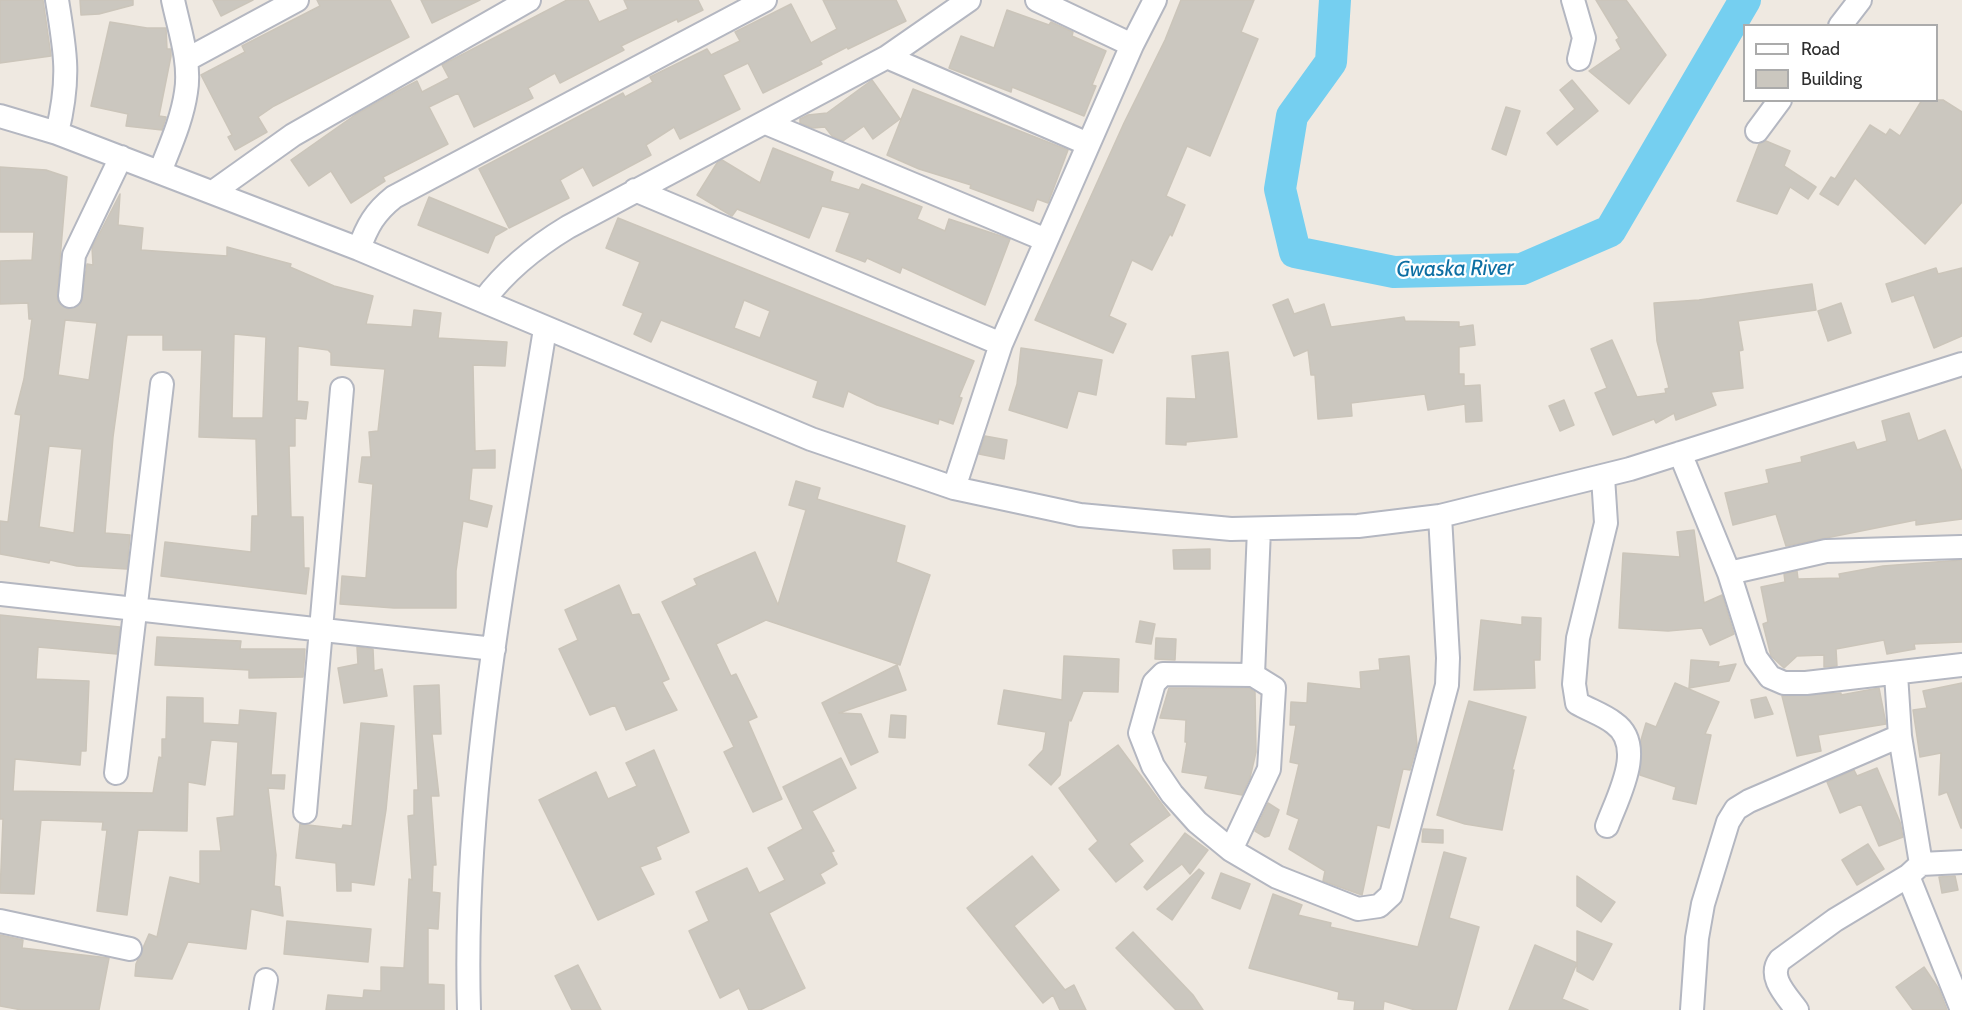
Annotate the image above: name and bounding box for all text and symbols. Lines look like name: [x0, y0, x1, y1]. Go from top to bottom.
legend: [1743, 24, 1938, 102]
text: Road: [1801, 38, 1840, 60]
text: Building: [1801, 68, 1862, 90]
water label: Gwaska River: [1396, 255, 1514, 283]

